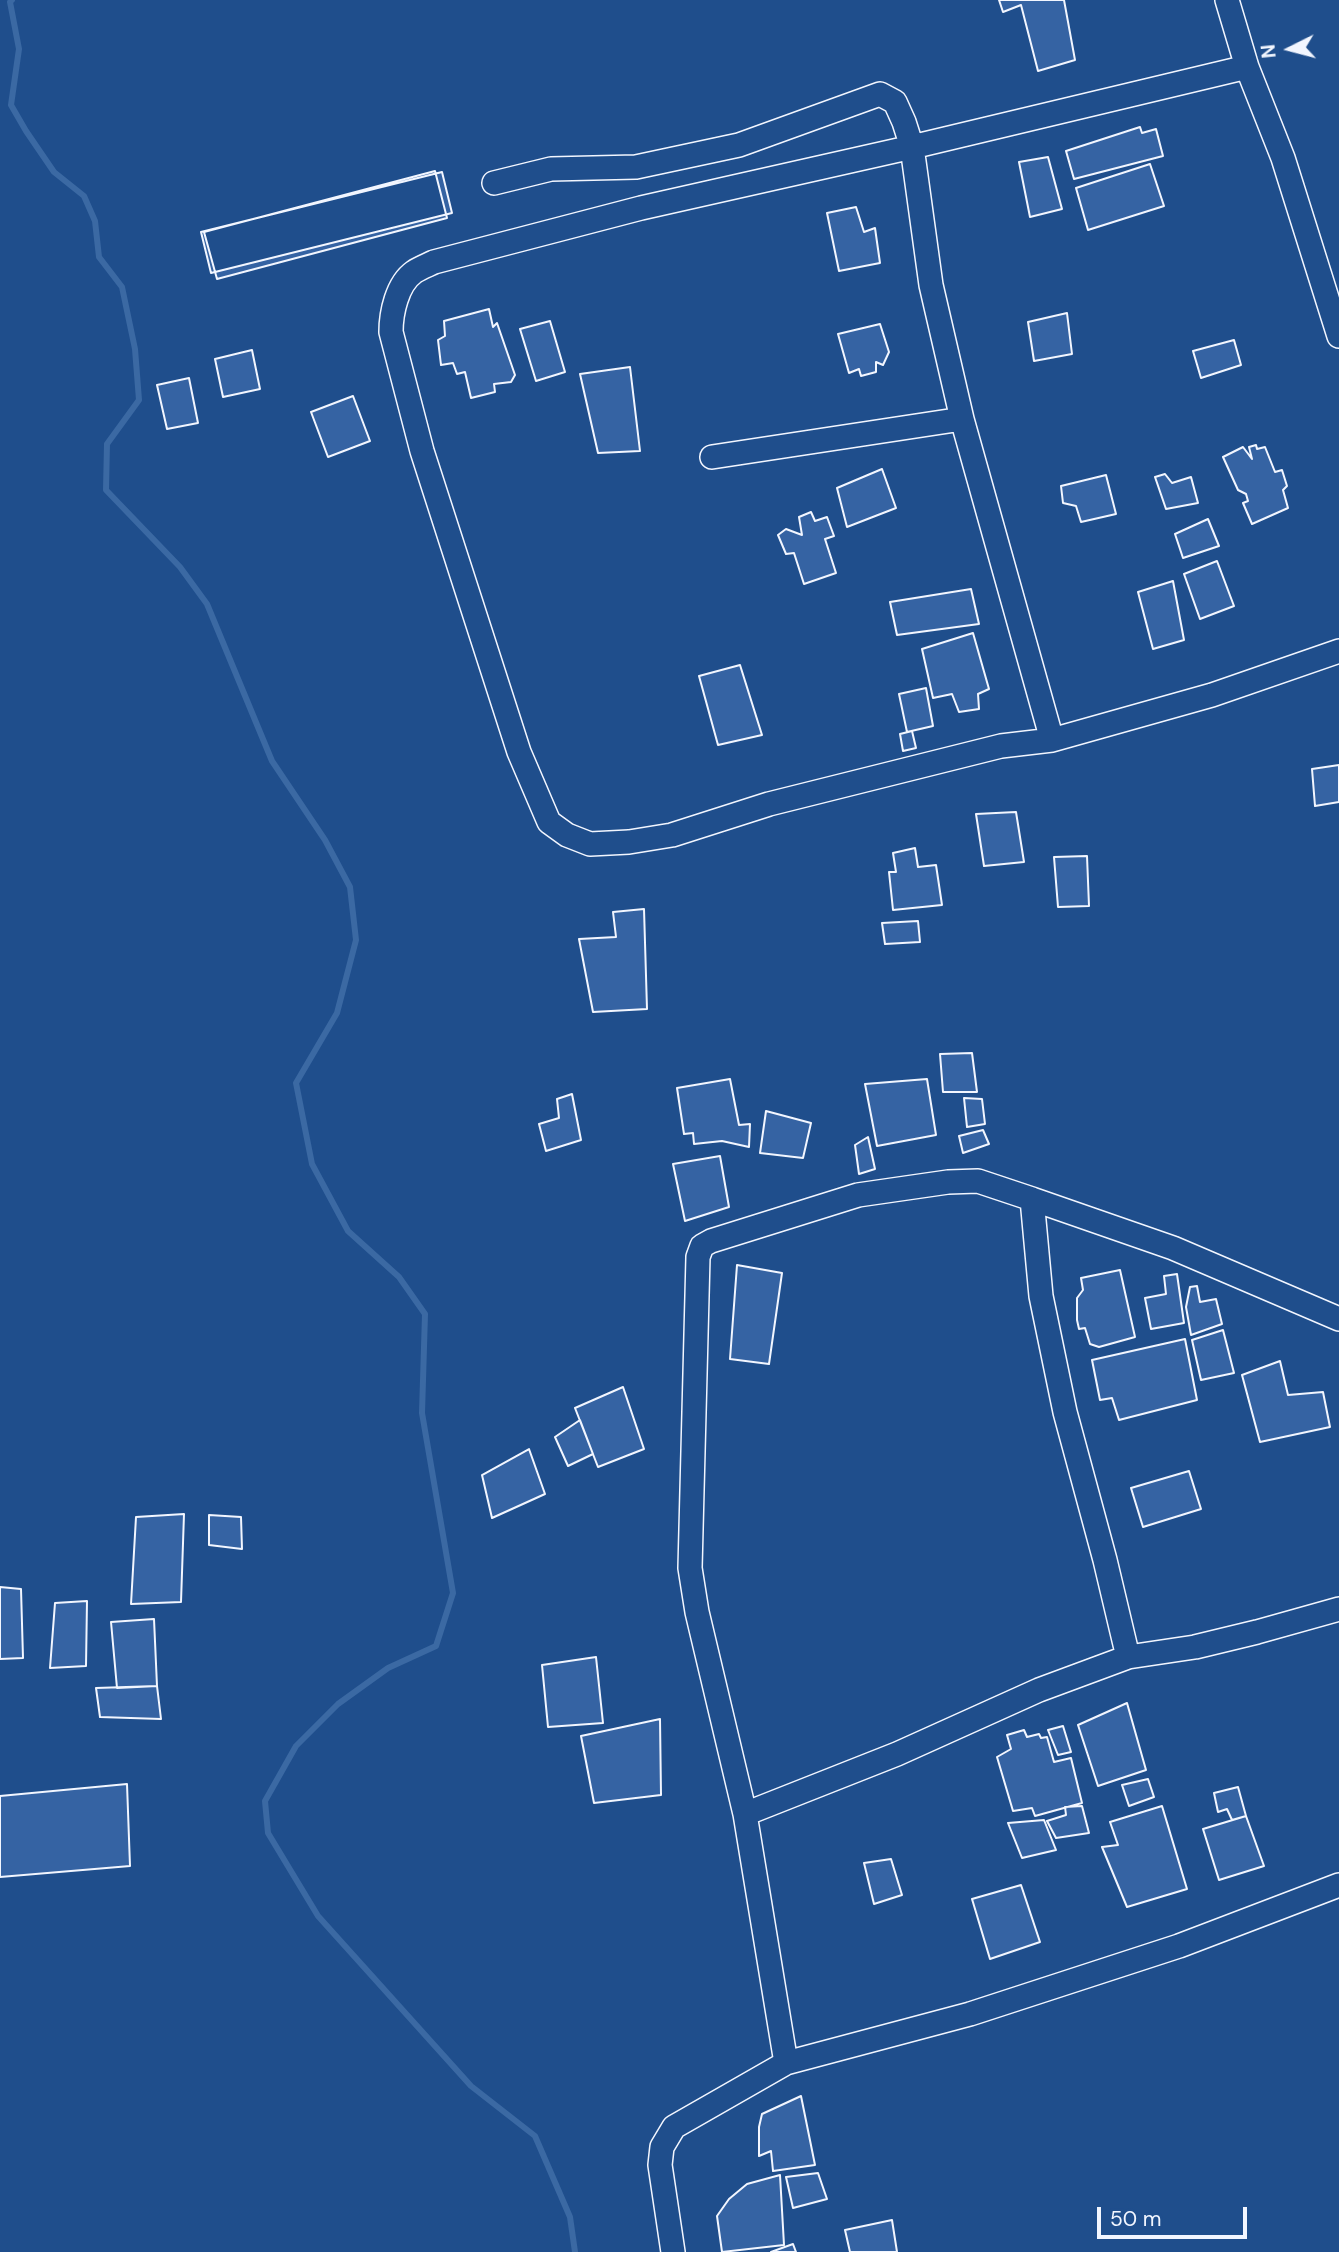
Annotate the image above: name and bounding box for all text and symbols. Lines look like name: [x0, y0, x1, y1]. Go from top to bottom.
north arrow: [1255, 14, 1325, 84]
text: N: [1255, 43, 1282, 59]
scale bar: [1101, 2192, 1252, 2236]
text: 50 m: [1110, 2205, 1161, 2233]

